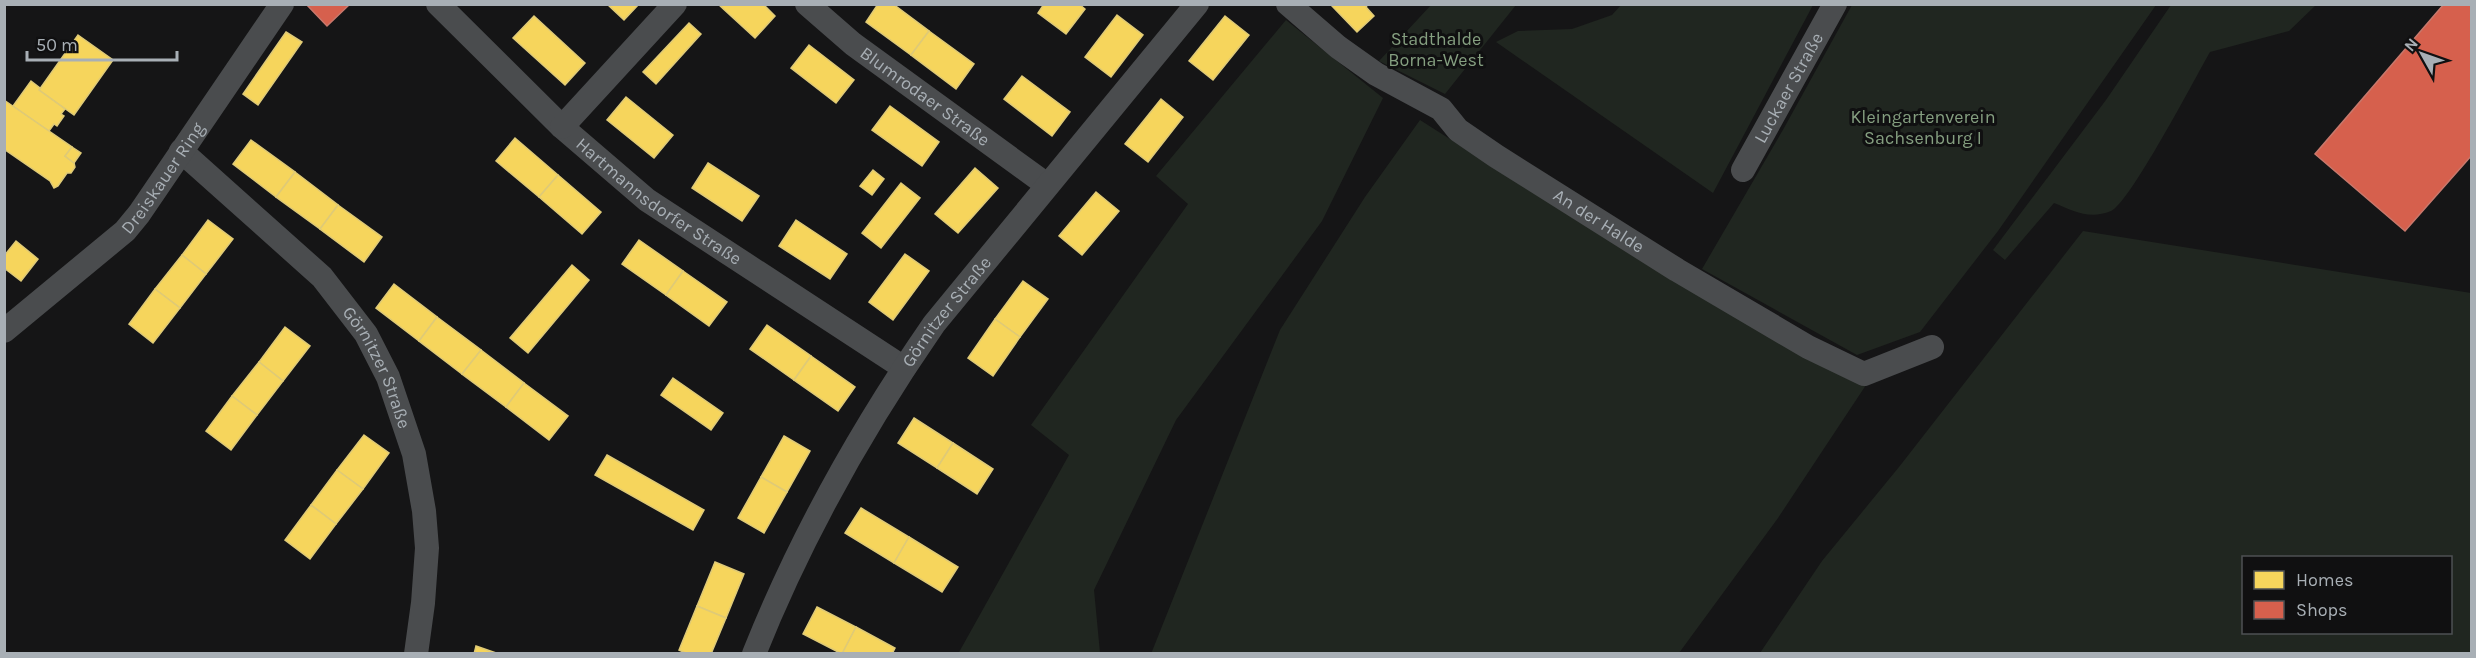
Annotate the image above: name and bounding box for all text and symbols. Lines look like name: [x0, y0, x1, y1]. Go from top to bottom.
scale bar: [27, 24, 177, 62]
north arrow: [2392, 24, 2452, 84]
park label: Stadthalde Borna-West: [1388, 28, 1484, 71]
street label: Luckaer Straße: [1749, 29, 1828, 147]
text: 50 m: [36, 34, 78, 56]
text: N: [2400, 34, 2422, 55]
street label: Blumrodaer Straße: [856, 42, 994, 151]
park label: Kleingartenverein Sachsenburg I: [1850, 106, 1996, 149]
street label: Dreiskauer Ring: [116, 118, 209, 238]
street label: Hartmannsdorfer Straße: [571, 133, 746, 270]
street label: An der Halde: [1549, 184, 1648, 258]
street label: Görnitzer Straße: [897, 252, 996, 371]
street label: Görnitzer Straße: [338, 302, 416, 431]
legend: [2242, 556, 2452, 634]
text: Homes: [2296, 569, 2353, 591]
text: Shops: [2296, 599, 2348, 621]

